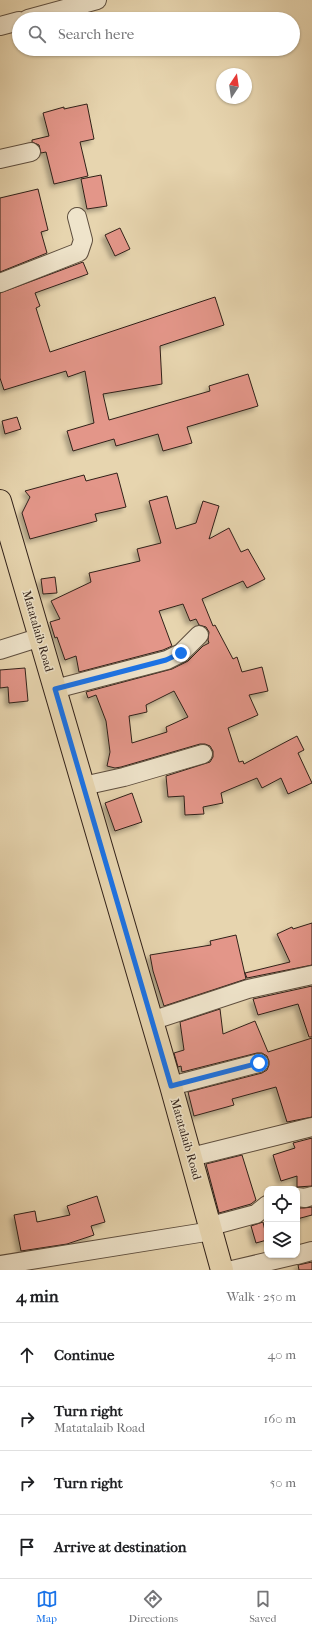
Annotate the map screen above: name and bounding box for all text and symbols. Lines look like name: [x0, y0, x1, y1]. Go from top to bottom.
search box: [12, 12, 300, 56]
icon: search: [26, 23, 48, 45]
text: Search here: [58, 25, 134, 43]
north arrow: [216, 68, 252, 104]
street label: Matatalaib Road: [20, 589, 56, 674]
route end: [172, 644, 190, 662]
route start: [250, 1054, 268, 1072]
street label: Matatalaib Road: [168, 1097, 204, 1182]
map controls: [264, 1186, 300, 1258]
button: locate: [264, 1186, 300, 1222]
button: layers: [264, 1222, 300, 1258]
text: 4 min: [16, 1286, 59, 1306]
text: Walk · 250 m: [227, 1289, 296, 1304]
icon: ahead: [16, 1344, 38, 1366]
text: Continue: [54, 1346, 114, 1364]
text: 40 m: [268, 1347, 296, 1362]
text: Turn right: [54, 1402, 123, 1420]
icon: right: [16, 1408, 38, 1430]
text: 160 m: [264, 1411, 296, 1426]
text: Matatalaib Road: [54, 1420, 145, 1435]
icon: right: [16, 1472, 38, 1494]
text: Turn right: [54, 1474, 123, 1492]
text: 50 m: [270, 1475, 296, 1490]
icon: arrive: [16, 1536, 38, 1558]
text: Arrive at destination: [54, 1538, 186, 1556]
tab: Map: [36, 1588, 58, 1625]
tab: Directions: [129, 1588, 178, 1625]
tab: Saved: [249, 1588, 276, 1625]

